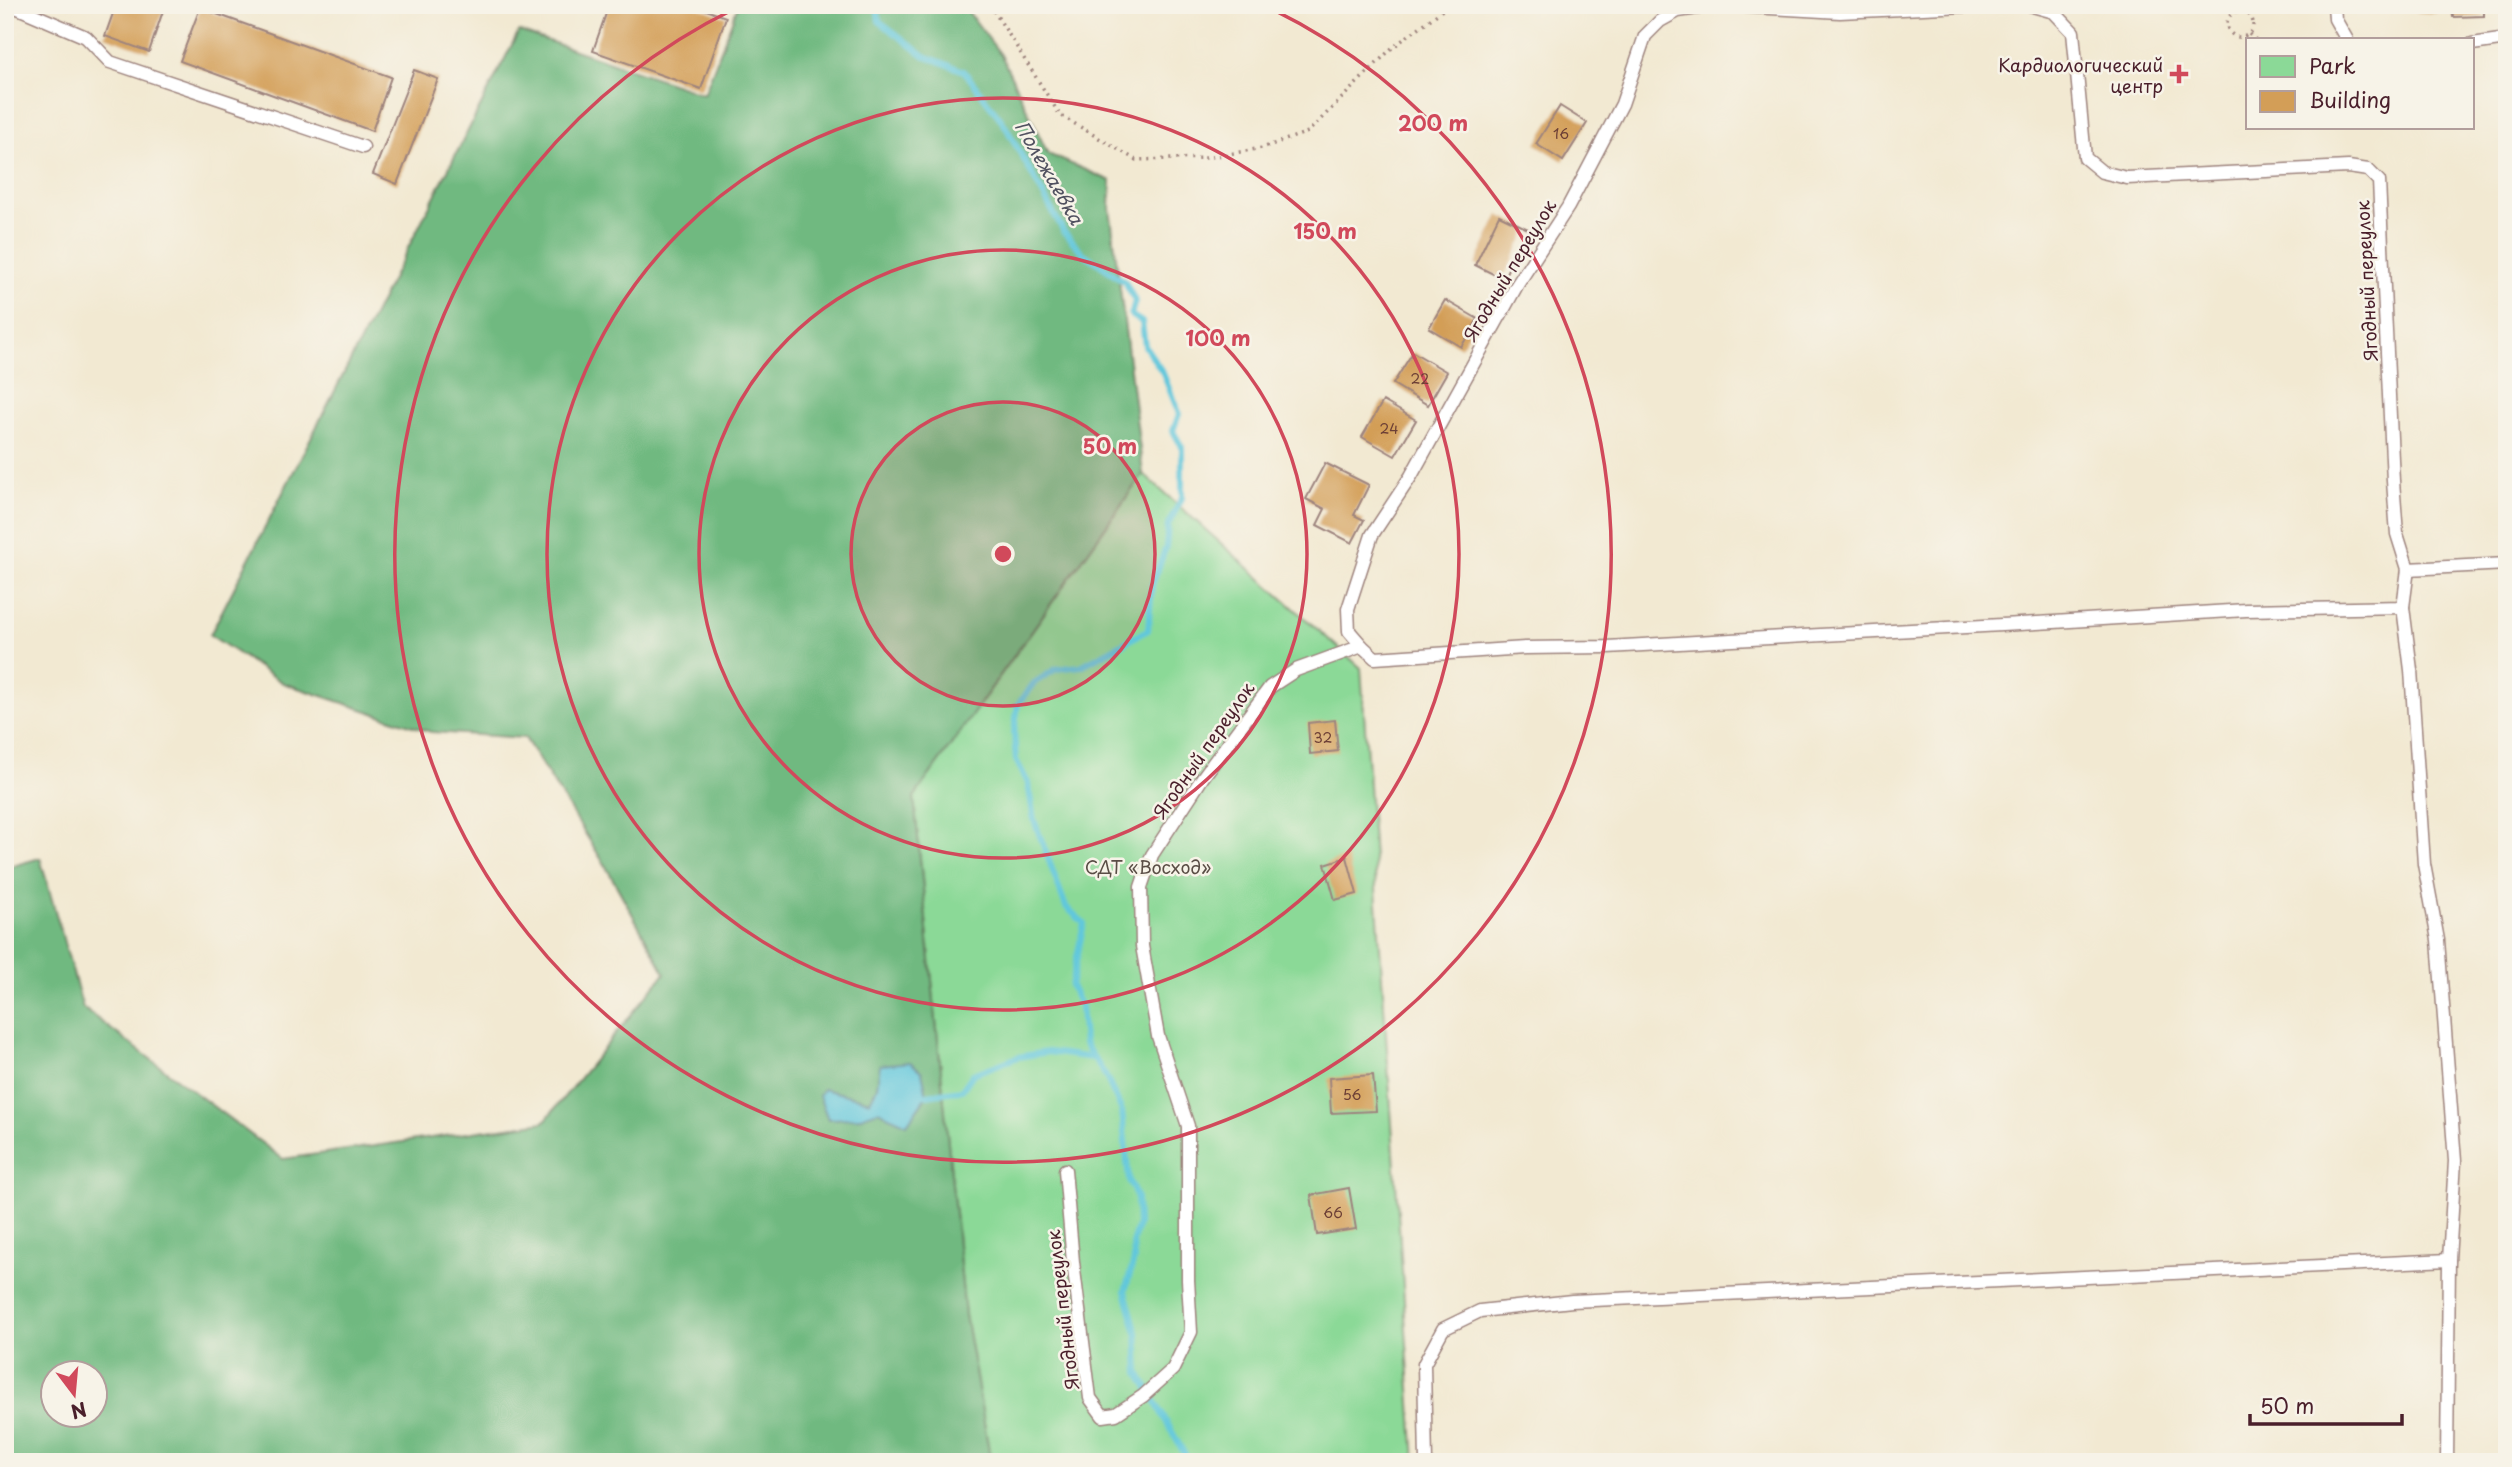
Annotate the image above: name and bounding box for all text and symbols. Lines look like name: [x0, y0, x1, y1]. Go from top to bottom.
legend: [2246, 38, 2474, 130]
text: Park: [2309, 49, 2356, 81]
place label: Кардиологический центр: [1998, 51, 2163, 99]
marker: Кардиологический центр: [2169, 64, 2189, 84]
text: Building: [2309, 83, 2391, 115]
text: 200 m: [1398, 106, 1468, 138]
water label: Полежаевка: [1009, 115, 1092, 230]
house number: 16: [1553, 123, 1569, 144]
street label: Ягодный переулок: [1456, 194, 1562, 346]
street label: Ягодный переулок: [2348, 200, 2384, 362]
text: 150 m: [1293, 214, 1357, 246]
text: 100 m: [1185, 321, 1251, 353]
house number: 22: [1411, 368, 1429, 389]
house number: 24: [1380, 418, 1398, 439]
text: 50 m: [1083, 429, 1137, 461]
centre of rings: [991, 542, 1015, 566]
street label: Ягодный переулок: [1146, 676, 1260, 824]
house number: 32: [1314, 727, 1332, 748]
park label: СДТ «Восход»: [1085, 853, 1211, 880]
house number: 56: [1343, 1084, 1362, 1105]
house number: 66: [1323, 1202, 1343, 1223]
street label: Ягодный переулок: [1039, 1228, 1085, 1392]
north arrow: [38, 1358, 108, 1428]
scale bar: [2250, 1383, 2402, 1427]
text: 50 m: [2260, 1389, 2314, 1421]
text: N: [68, 1396, 90, 1427]

